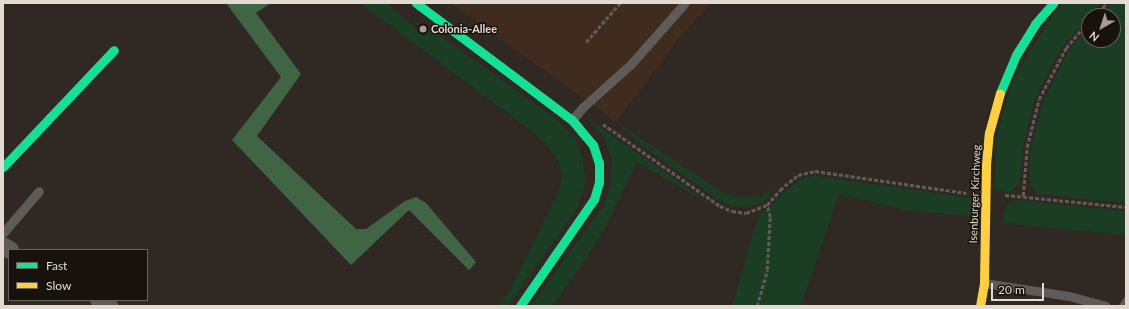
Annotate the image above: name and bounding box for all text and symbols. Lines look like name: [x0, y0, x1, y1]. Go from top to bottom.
north arrow: [1081, 8, 1121, 48]
place label: Colonia-Allee: [431, 22, 497, 36]
marker: Colonia-Allee: [418, 24, 428, 34]
text: N: [1086, 29, 1101, 45]
street label: Isenburger Kirchweg: [967, 144, 983, 244]
legend: [8, 249, 148, 301]
text: Fast: [46, 258, 67, 273]
scale bar: [993, 275, 1046, 301]
text: Slow: [46, 278, 71, 293]
text: 20 m: [998, 282, 1025, 297]

